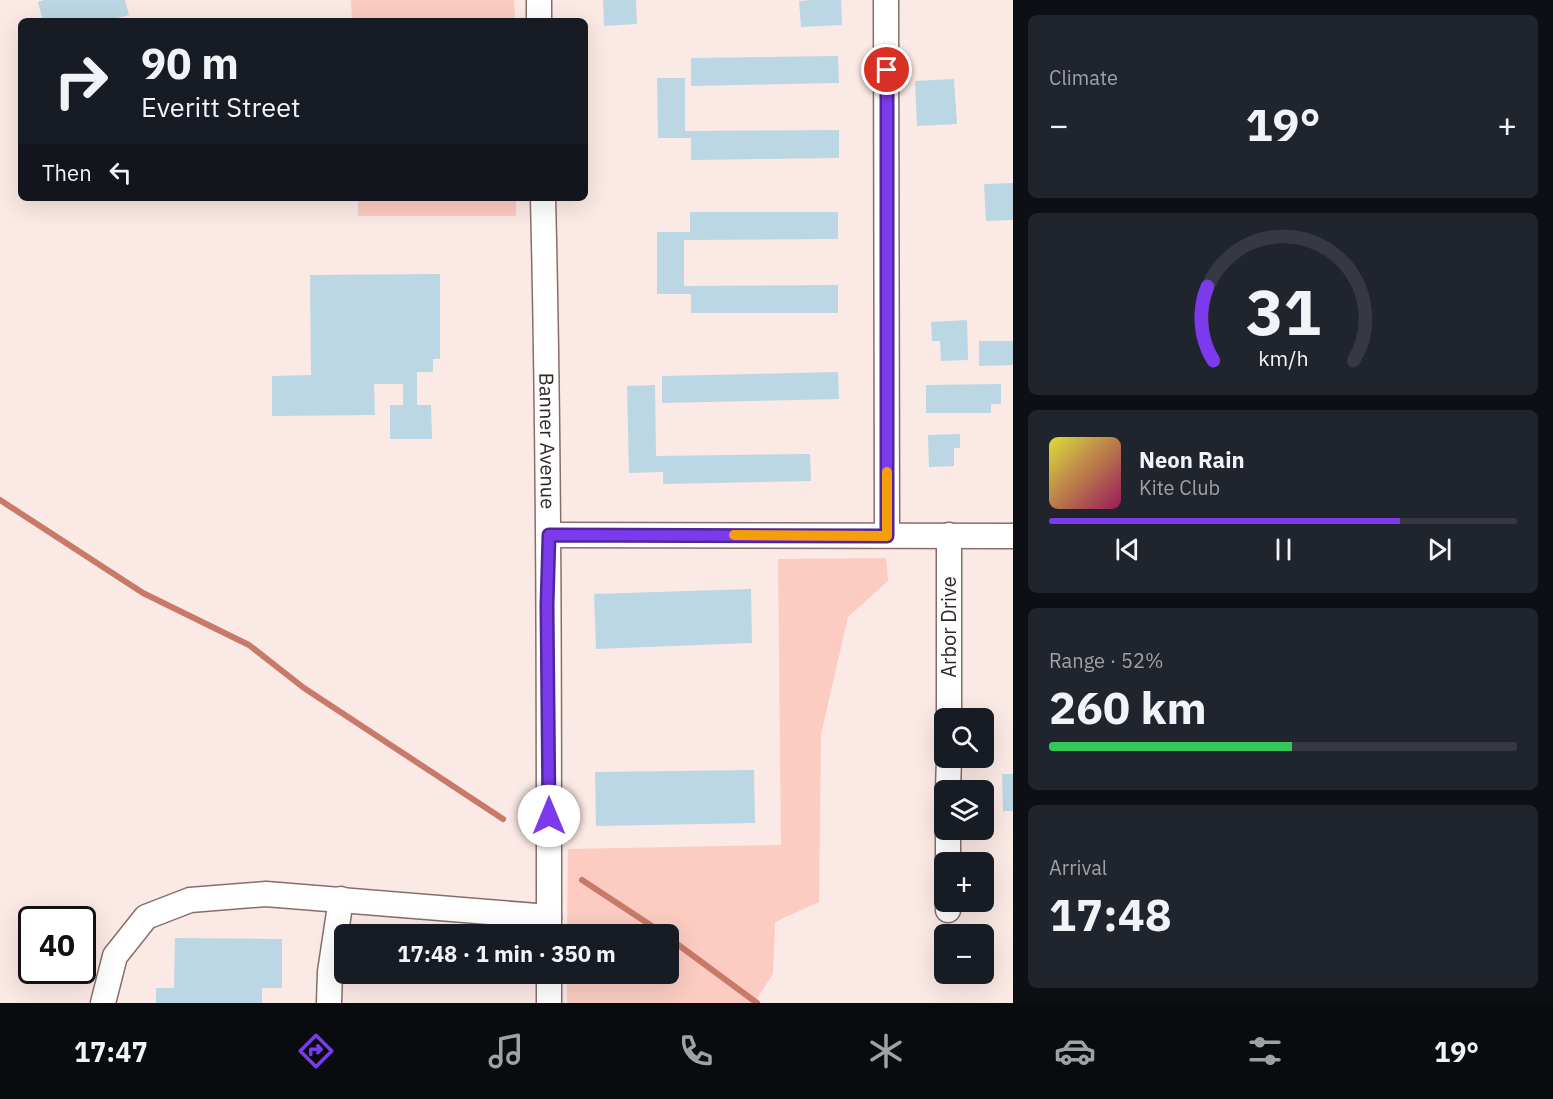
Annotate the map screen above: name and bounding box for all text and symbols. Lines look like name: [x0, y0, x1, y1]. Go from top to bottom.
text: 90 m: [141, 36, 239, 91]
icon: right: [42, 42, 120, 120]
pin: [861, 44, 912, 95]
icon: arrive: [870, 53, 903, 86]
text: Climate: [1049, 64, 1118, 91]
text: Everitt Street: [141, 89, 300, 124]
text: 19°: [1245, 95, 1321, 153]
text: −: [1049, 103, 1069, 146]
text: +: [1497, 103, 1517, 146]
icon: left: [104, 156, 137, 189]
text: Then: [42, 158, 92, 187]
text: 31: [1246, 271, 1320, 352]
text: km/h: [1258, 344, 1308, 372]
street label: Banner Avenue: [533, 373, 562, 509]
text: Neon Rain: [1139, 445, 1245, 474]
text: Kite Club: [1139, 474, 1220, 501]
icon: previous: [1111, 533, 1144, 566]
icon: pause: [1267, 533, 1300, 566]
icon: next: [1423, 533, 1456, 566]
street label: Arbor Drive: [935, 576, 962, 678]
text: Range · 52%: [1049, 647, 1164, 674]
text: 260 km: [1049, 678, 1207, 736]
map controls: [934, 708, 994, 984]
button: search: [934, 708, 994, 768]
button: layers: [934, 780, 994, 840]
position arrow: [517, 784, 581, 848]
button: +: [934, 852, 994, 912]
text: Arrival: [1049, 854, 1107, 881]
text: 17:48: [1049, 885, 1172, 943]
speed limit sign: 40: [18, 906, 96, 984]
button: −: [934, 924, 994, 984]
text: 17:48 · 1 min · 350 m: [397, 939, 616, 968]
icon: directions: [295, 1030, 337, 1072]
icon: music: [485, 1030, 527, 1072]
icon: phone: [675, 1030, 717, 1072]
icon: climate: [865, 1030, 907, 1072]
icon: car: [1054, 1030, 1096, 1072]
icon: filters: [1244, 1030, 1286, 1072]
text: 17:47: [74, 1034, 148, 1069]
text: 19°: [1434, 1034, 1479, 1069]

